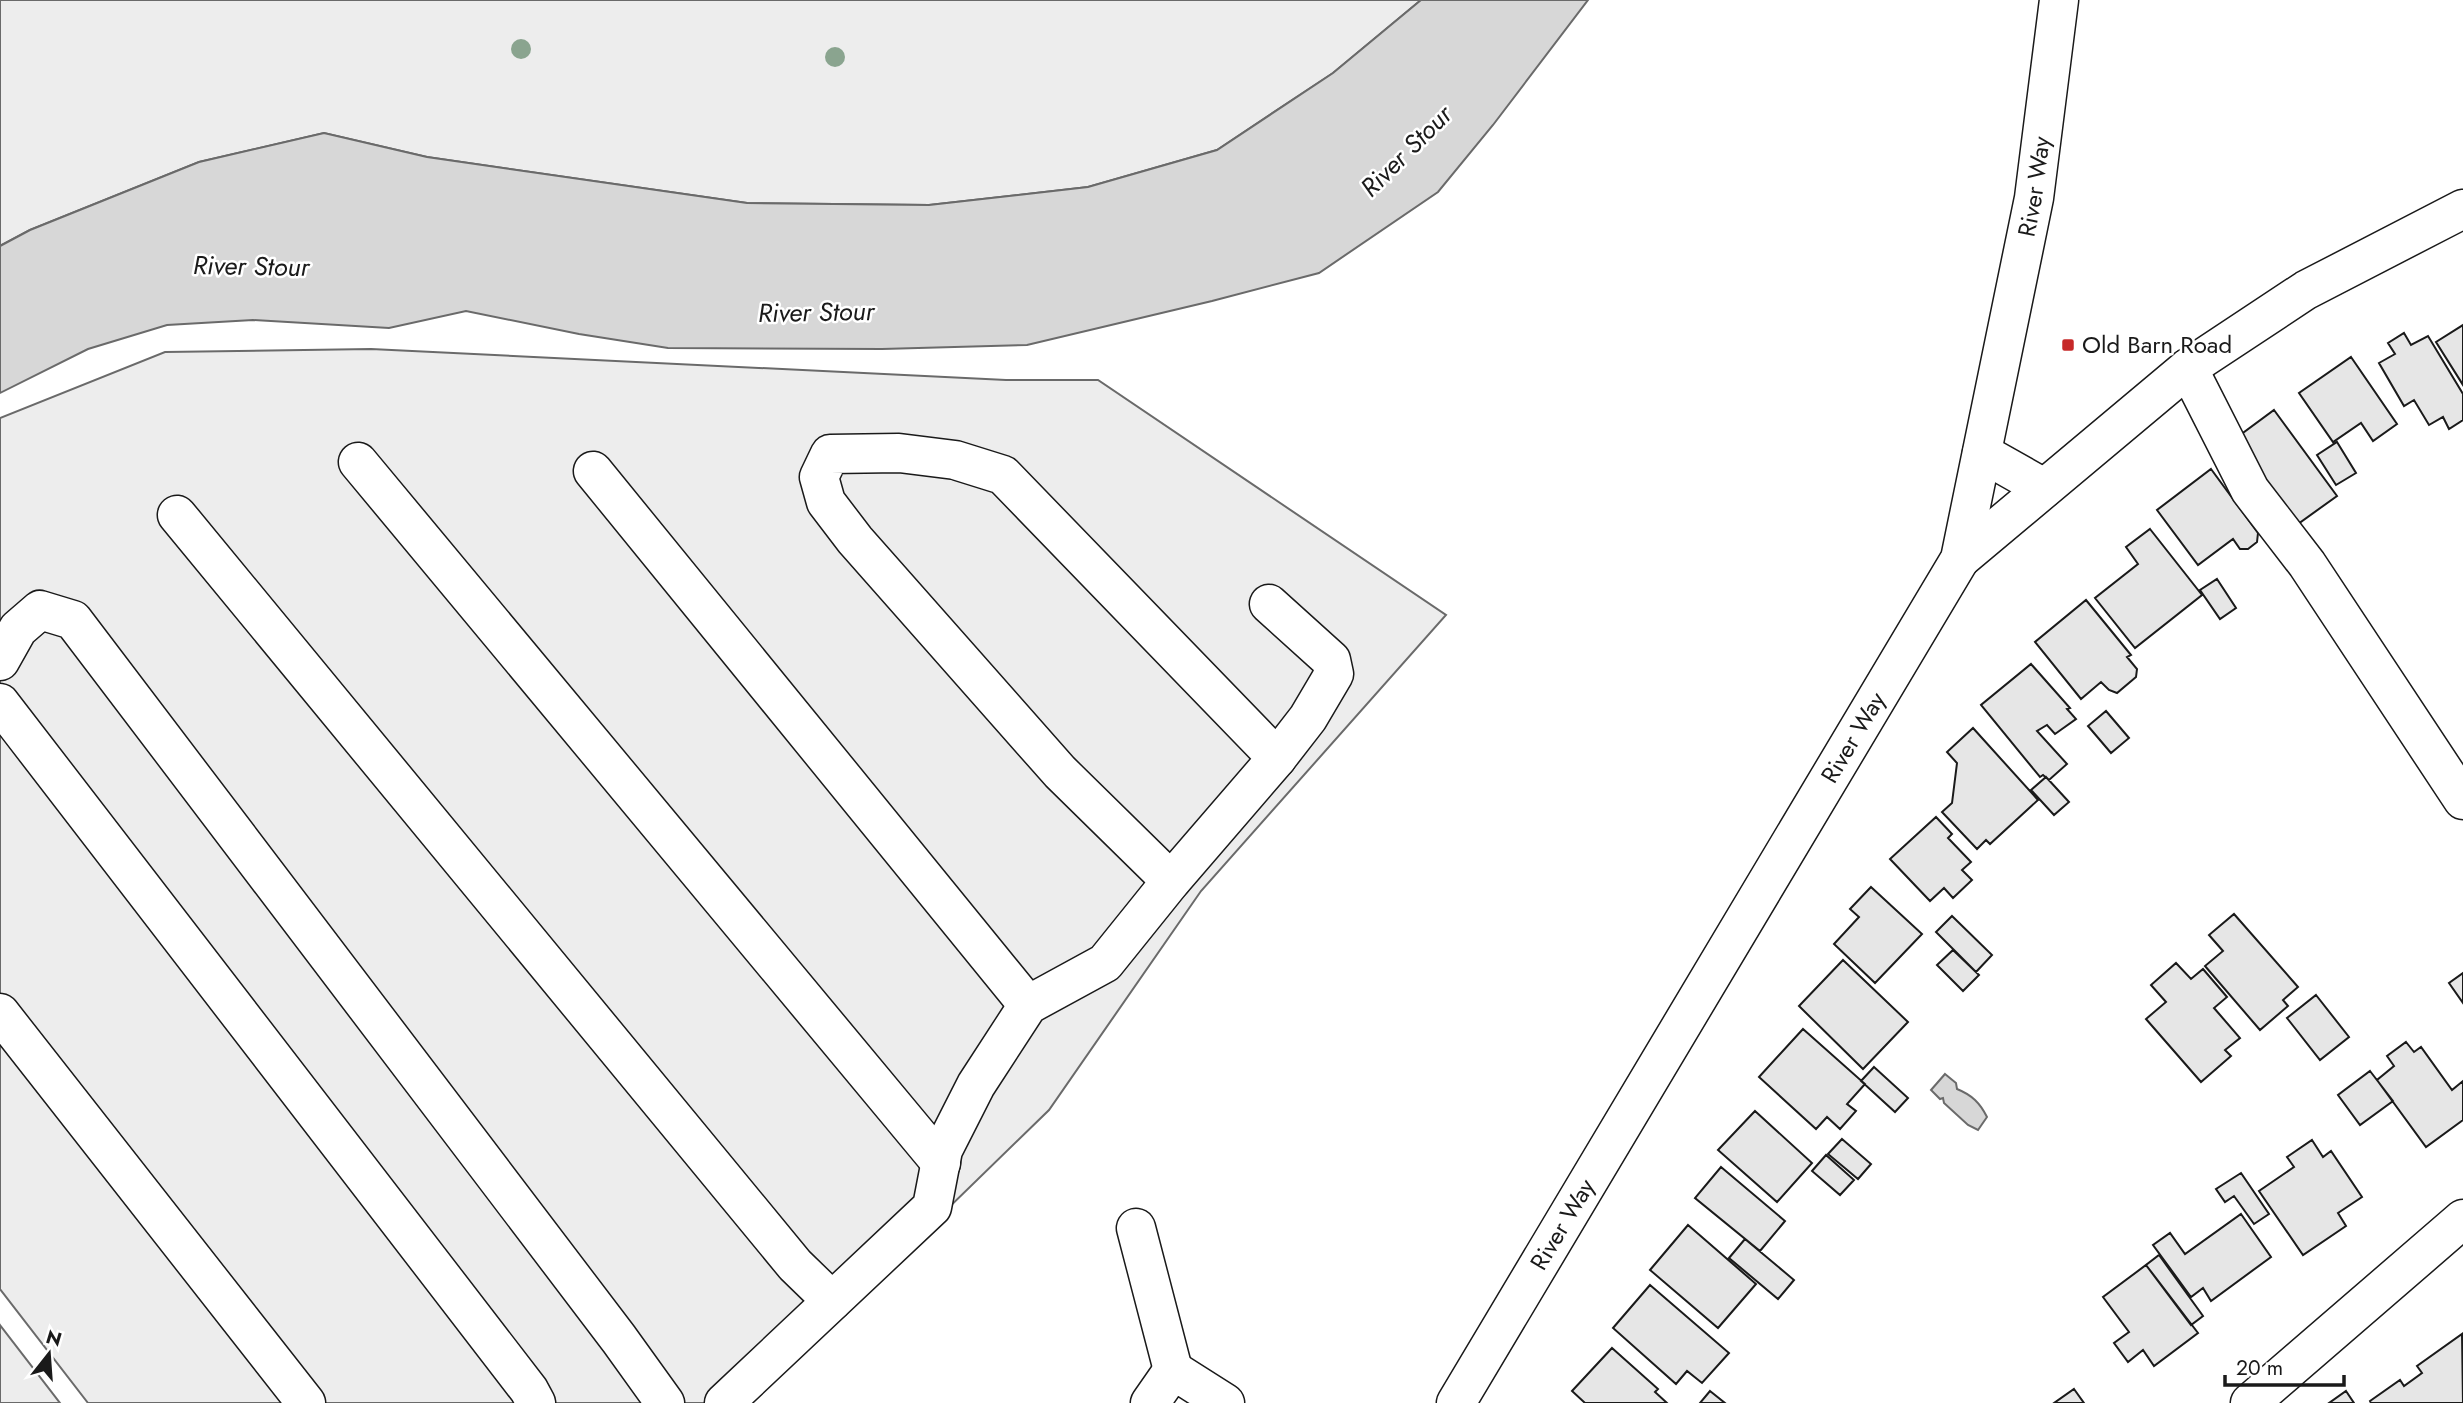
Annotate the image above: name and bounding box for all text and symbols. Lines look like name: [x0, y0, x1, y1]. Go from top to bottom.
water label: River Stour: [1351, 95, 1462, 206]
street label: River Way: [2009, 134, 2059, 240]
water label: River Stour: [192, 246, 311, 286]
water label: River Stour: [757, 292, 876, 332]
place label: Old Barn Road: [2082, 327, 2232, 362]
marker: Old Barn Road: [2060, 337, 2076, 353]
street label: River Way: [1812, 685, 1894, 790]
street label: River Way: [1521, 1171, 1603, 1277]
north arrow: [14, 1319, 84, 1389]
text: N: [43, 1323, 65, 1353]
scale bar: [2225, 1344, 2344, 1388]
text: 20 m: [2236, 1353, 2283, 1383]

